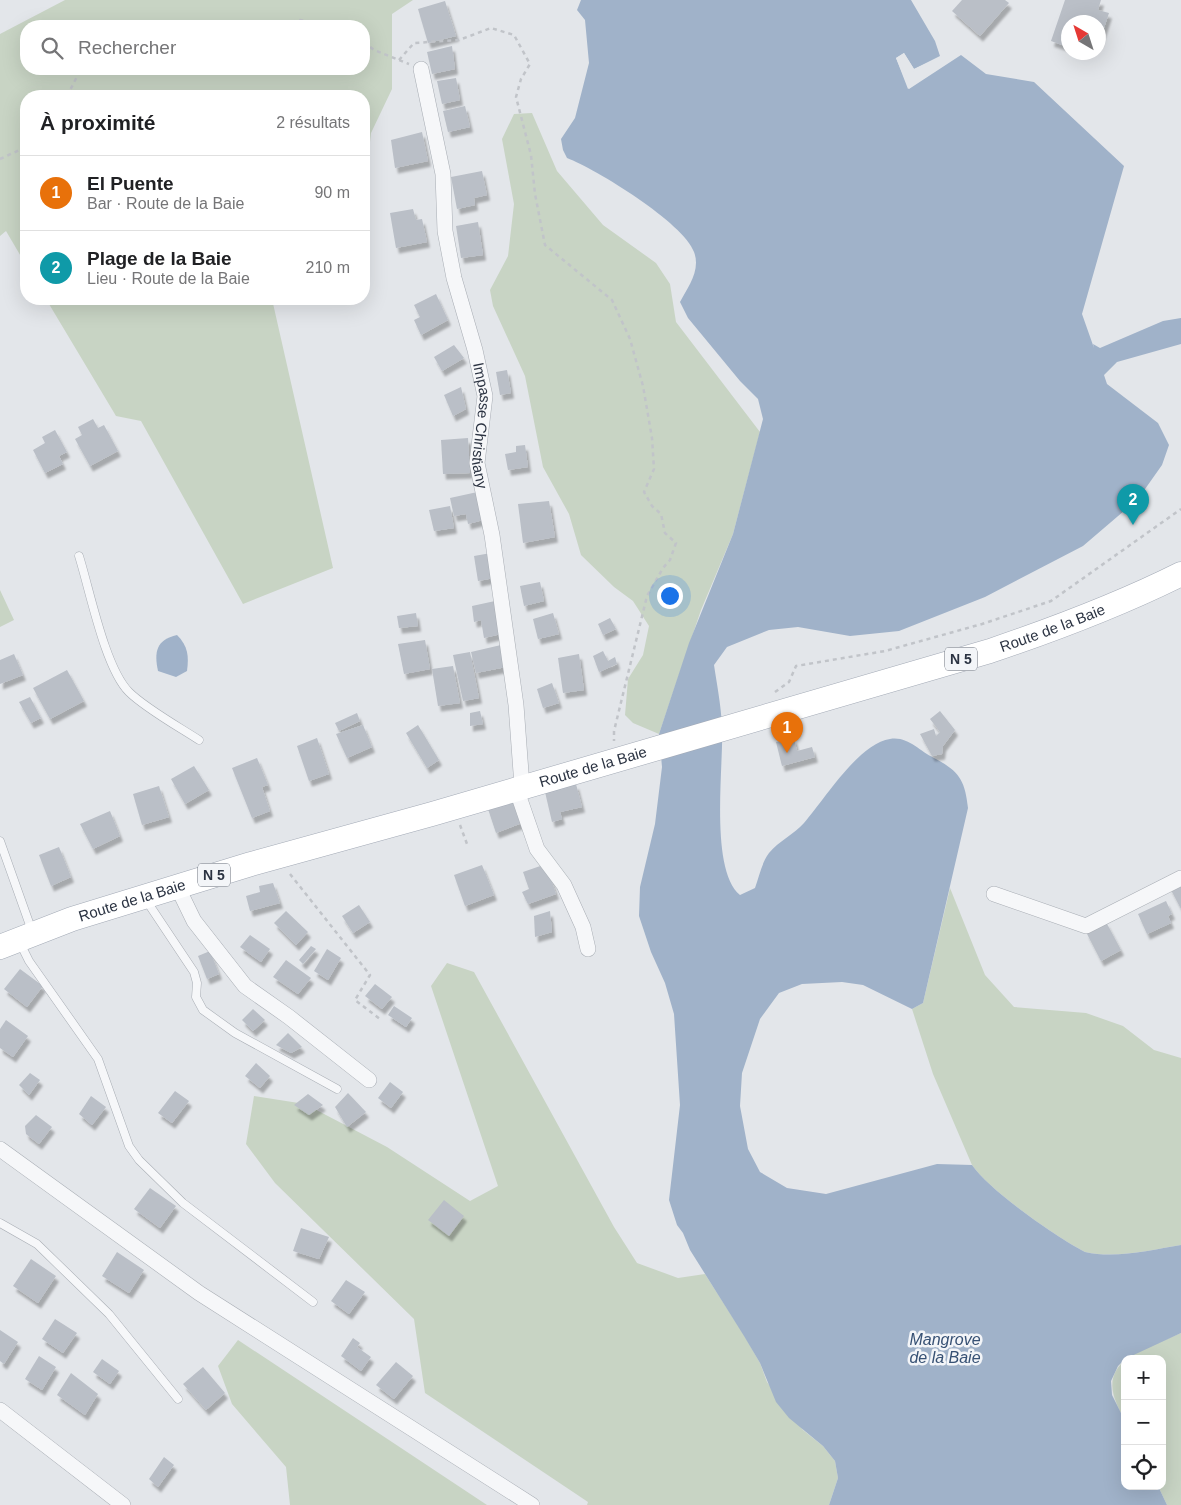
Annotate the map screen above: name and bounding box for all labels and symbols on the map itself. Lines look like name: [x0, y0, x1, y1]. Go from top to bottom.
north arrow: [1061, 15, 1106, 60]
street label: Impasse Christiany: [469, 361, 494, 491]
pin: 2: [1117, 484, 1149, 525]
your location: [657, 583, 683, 609]
street label: Route de la Baie: [997, 600, 1107, 655]
road number: N 5: [945, 648, 977, 671]
pin: 1: [771, 712, 803, 753]
street label: Route de la Baie: [537, 743, 648, 790]
road number: N 5: [198, 864, 230, 886]
street label: Route de la Baie: [76, 876, 187, 925]
water label: Mangrove de la Baie: [909, 1331, 981, 1366]

